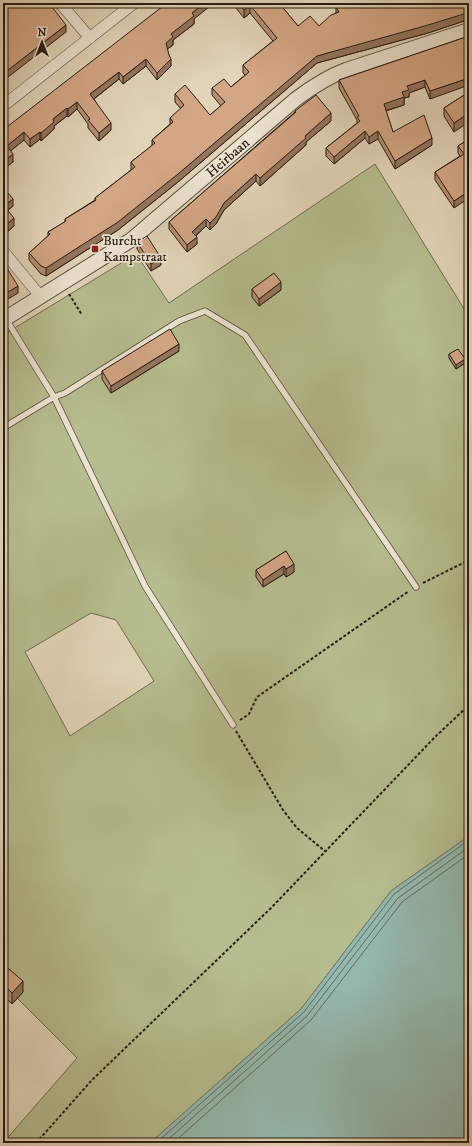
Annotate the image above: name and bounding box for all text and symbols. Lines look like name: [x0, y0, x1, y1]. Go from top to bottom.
north arrow: [22, 22, 62, 62]
text: N: [37, 26, 47, 40]
street label: Heirbaan: [202, 134, 254, 182]
place label: Burcht Kampstraat: [103, 232, 168, 266]
marker: Burcht Kampstraat: [90, 244, 100, 254]

